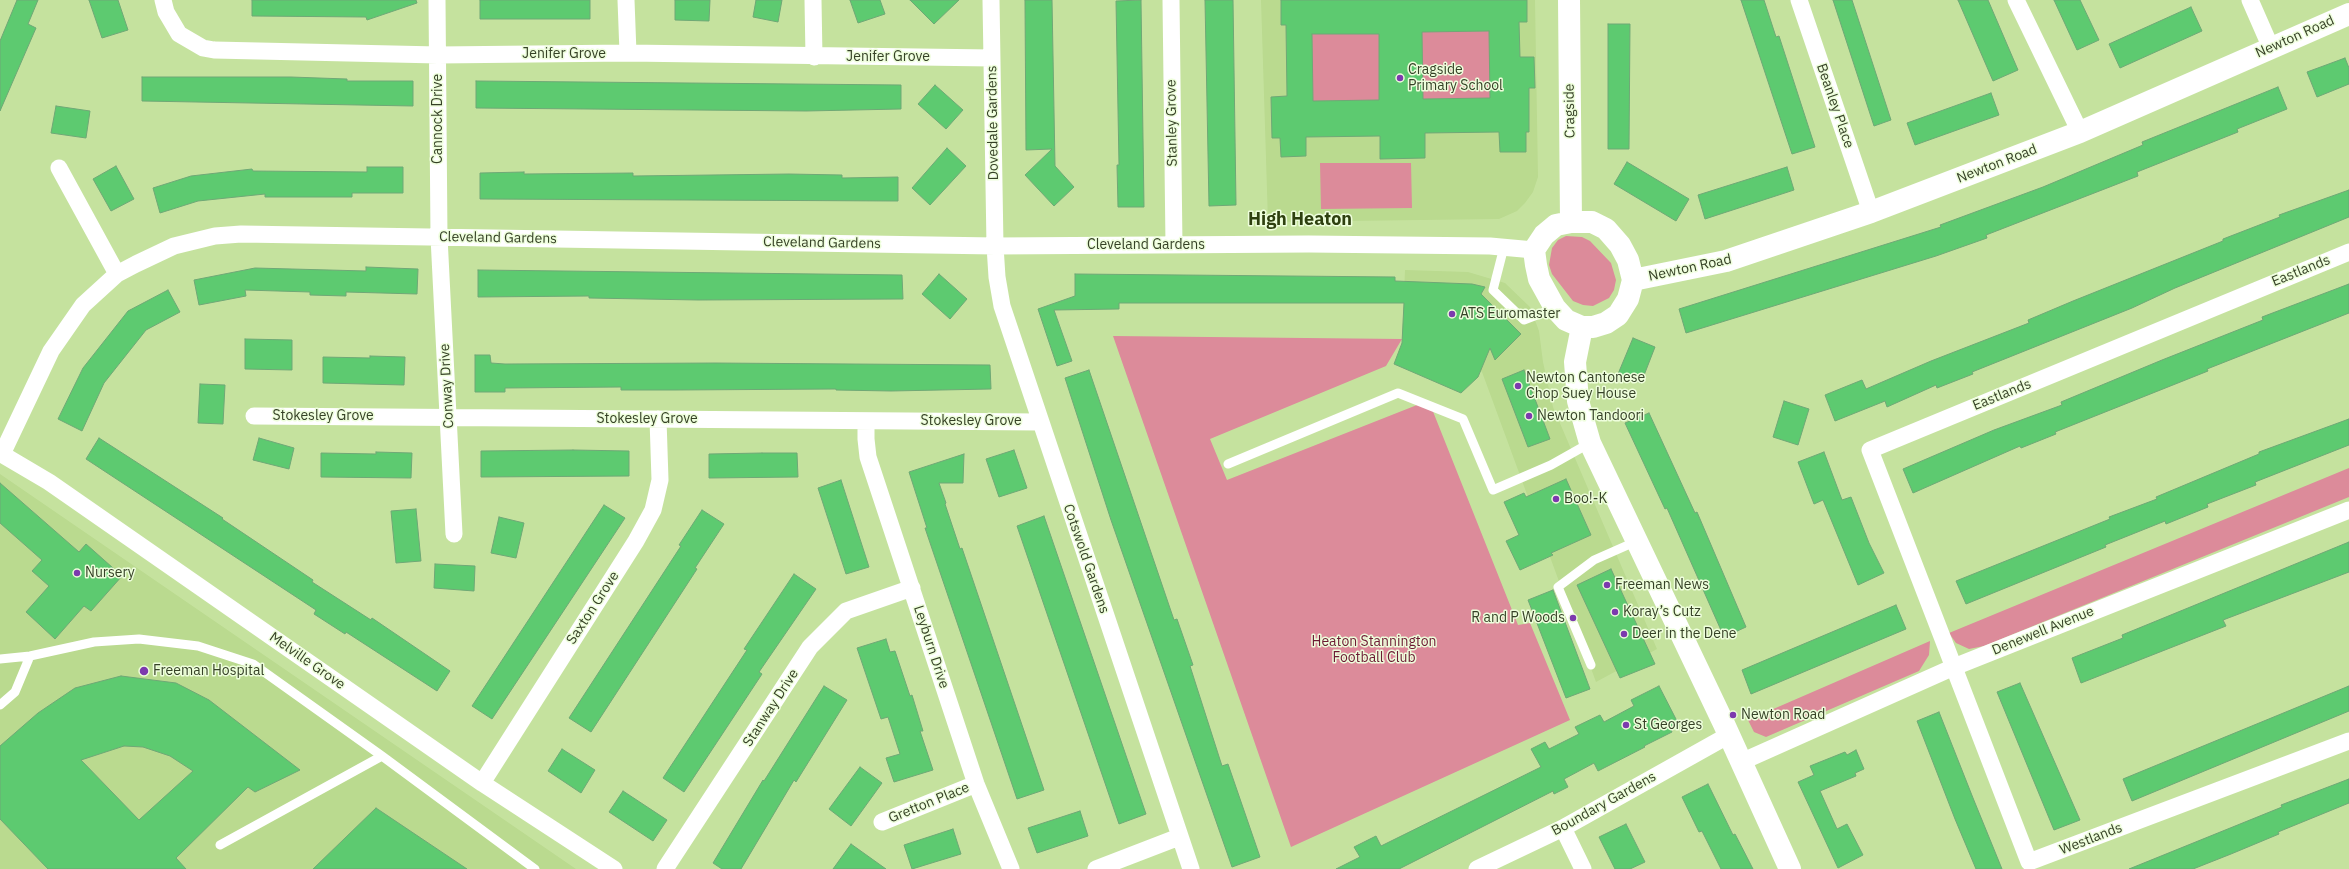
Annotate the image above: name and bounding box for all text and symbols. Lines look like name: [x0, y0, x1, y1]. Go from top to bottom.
street label: Newton Road: [2253, 12, 2337, 62]
street label: Jenifer Grove: [522, 46, 606, 62]
street label: Jenifer Grove: [846, 49, 930, 65]
street label: Beanley Place: [1813, 61, 1857, 151]
place label: Cragside Primary School: [1408, 62, 1503, 94]
street label: Dovedale Gardens: [984, 65, 1002, 181]
marker: Cragside Primary School: [1395, 73, 1405, 83]
street label: Cannock Drive: [430, 74, 446, 164]
street label: Stanley Grove: [1163, 79, 1181, 167]
street label: Cragside: [1561, 83, 1579, 139]
street label: Newton Road: [1955, 141, 2039, 187]
district label: High Heaton: [1248, 209, 1352, 231]
street label: Cleveland Gardens: [439, 229, 557, 247]
street label: Cleveland Gardens: [763, 234, 881, 252]
street label: Cleveland Gardens: [1087, 237, 1205, 253]
street label: Newton Road: [1647, 251, 1733, 285]
street label: Eastlands: [2269, 252, 2333, 290]
place label: ATS Euromaster: [1460, 306, 1560, 322]
marker: ATS Euromaster: [1447, 309, 1457, 319]
street label: Conway Drive: [436, 343, 458, 429]
place label: Newton Cantonese Chop Suey House: [1526, 370, 1645, 402]
street label: Eastlands: [1970, 376, 2034, 414]
marker: Newton Cantonese Chop Suey House: [1513, 381, 1523, 391]
street label: Stokesley Grove: [272, 408, 374, 424]
place label: Newton Tandoori: [1537, 408, 1644, 424]
street label: Stokesley Grove: [596, 411, 698, 427]
marker: Newton Tandoori: [1524, 411, 1534, 421]
street label: Stokesley Grove: [920, 413, 1022, 429]
place label: Boo!-K: [1564, 491, 1607, 507]
marker: Boo!-K: [1551, 494, 1561, 504]
street label: Cotswold Gardens: [1059, 502, 1113, 616]
place label: Nursery: [85, 565, 135, 581]
marker: Nursery: [72, 568, 82, 578]
street label: Saxton Grove: [563, 568, 623, 648]
place label: Freeman News: [1615, 577, 1709, 593]
marker: Freeman News: [1602, 580, 1612, 590]
street label: Leyburn Drive: [910, 603, 952, 691]
street label: Denewell Avenue: [1990, 603, 2096, 659]
place label: Koray’s Cutz: [1623, 604, 1701, 620]
marker: Koray’s Cutz: [1610, 607, 1620, 617]
place label: R and P Woods: [1471, 610, 1565, 626]
marker: R and P Woods: [1568, 613, 1578, 623]
place label: Deer in the Dene: [1632, 626, 1737, 642]
street label: Melville Grove: [266, 629, 348, 693]
marker: Deer in the Dene: [1619, 629, 1629, 639]
park label: Heaton Stannington Football Club: [1312, 634, 1436, 666]
place label: Freeman Hospital: [153, 663, 264, 679]
marker: Freeman Hospital: [138, 665, 150, 677]
street label: Stanway Drive: [740, 666, 802, 750]
place label: Newton Road: [1741, 707, 1825, 723]
marker: Newton Road: [1728, 710, 1738, 720]
place label: St Georges: [1634, 717, 1702, 733]
marker: St Georges: [1621, 720, 1631, 730]
street label: Boundary Gardens: [1549, 768, 1659, 840]
street label: Gretton Place: [886, 779, 972, 827]
street label: Westlands: [2057, 819, 2125, 859]

